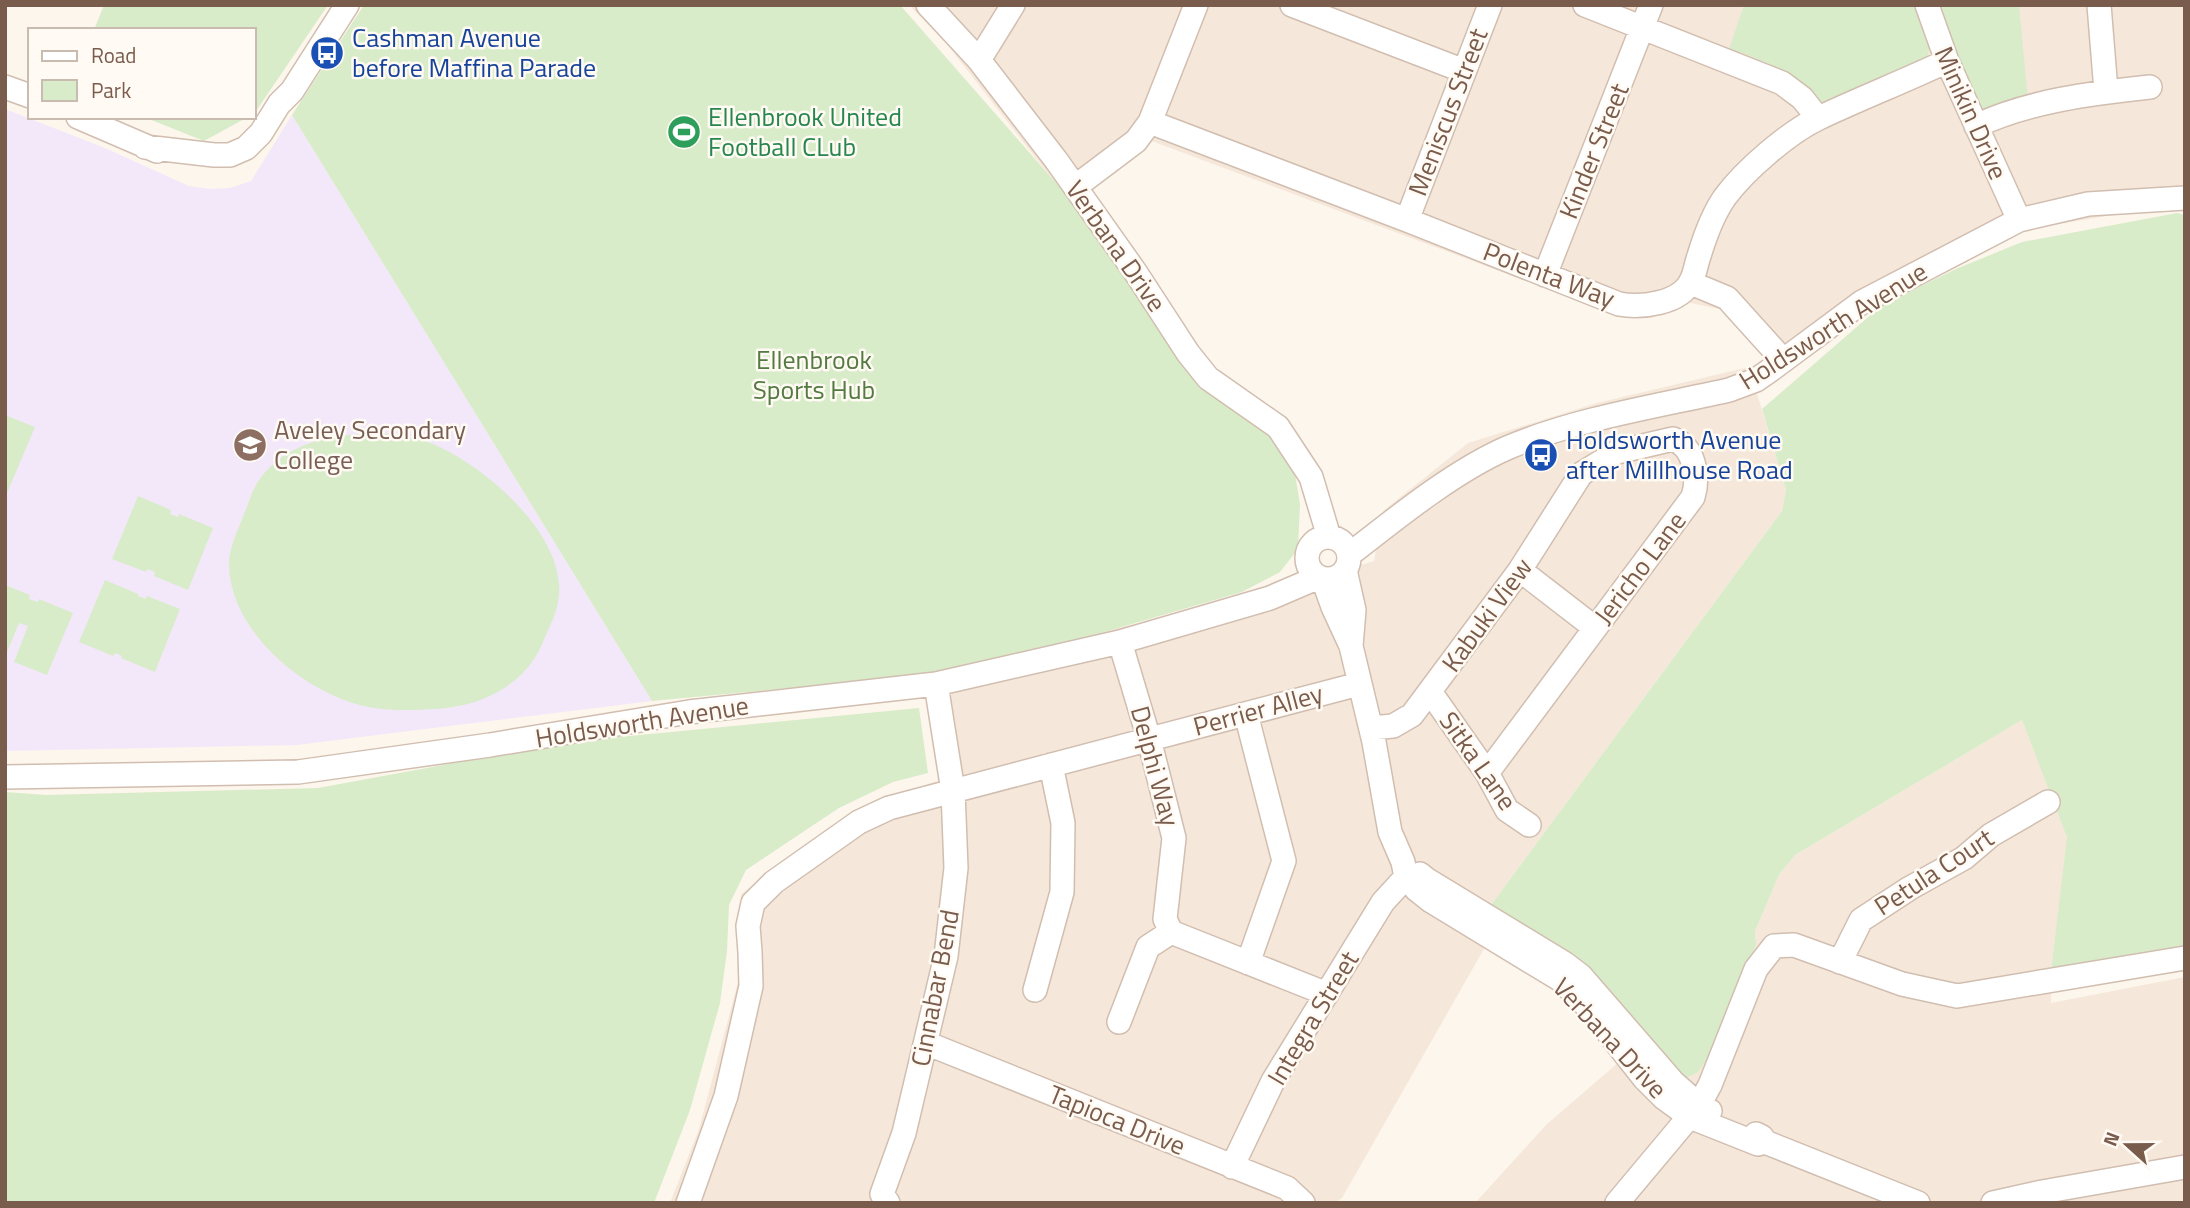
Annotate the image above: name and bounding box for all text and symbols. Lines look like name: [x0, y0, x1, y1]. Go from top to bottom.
place label: Cashman Avenue before Maffina Parade: [352, 18, 596, 87]
street label: Meniscus Street: [1398, 22, 1497, 201]
legend: [28, 28, 256, 119]
bus stop icon: Cashman Avenue before Maffina Parade: [308, 34, 346, 72]
text: Road: [91, 39, 136, 71]
street label: Minikin Drive: [1925, 40, 2018, 186]
text: Park: [91, 74, 131, 106]
street label: Kinder Street: [1549, 77, 1638, 224]
place label: Ellenbrook United Football CLub: [708, 97, 902, 166]
sports icon: Ellenbrook United Football CLub: [665, 113, 703, 151]
street label: Verbana Drive: [1057, 172, 1176, 319]
street label: Polenta Way: [1478, 232, 1621, 317]
street label: Holdsworth Avenue: [1731, 252, 1934, 399]
park label: Ellenbrook Sports Hub: [753, 340, 875, 409]
place label: Aveley Secondary College: [274, 410, 466, 479]
place label: Holdsworth Avenue after Millhouse Road: [1566, 420, 1793, 489]
school or university icon: Aveley Secondary College: [231, 426, 269, 464]
bus stop icon: Holdsworth Avenue after Millhouse Road: [1522, 436, 1560, 474]
street label: Jericho Lane: [1584, 503, 1695, 632]
street label: Kabuki View: [1432, 550, 1541, 680]
street label: Perrier Alley: [1189, 673, 1327, 746]
street label: Holdsworth Avenue: [532, 685, 751, 758]
street label: Delphi Way: [1121, 701, 1190, 830]
street label: Sitka Lane: [1430, 703, 1527, 818]
street label: Petula Court: [1866, 818, 2001, 925]
street label: Cinnabar Bend: [900, 906, 969, 1070]
street label: Integra Street: [1257, 943, 1368, 1092]
street label: Verbana Drive: [1544, 969, 1677, 1107]
street label: Tapioca Drive: [1043, 1074, 1191, 1165]
north arrow: [2092, 1110, 2162, 1180]
text: N: [2095, 1127, 2127, 1150]

